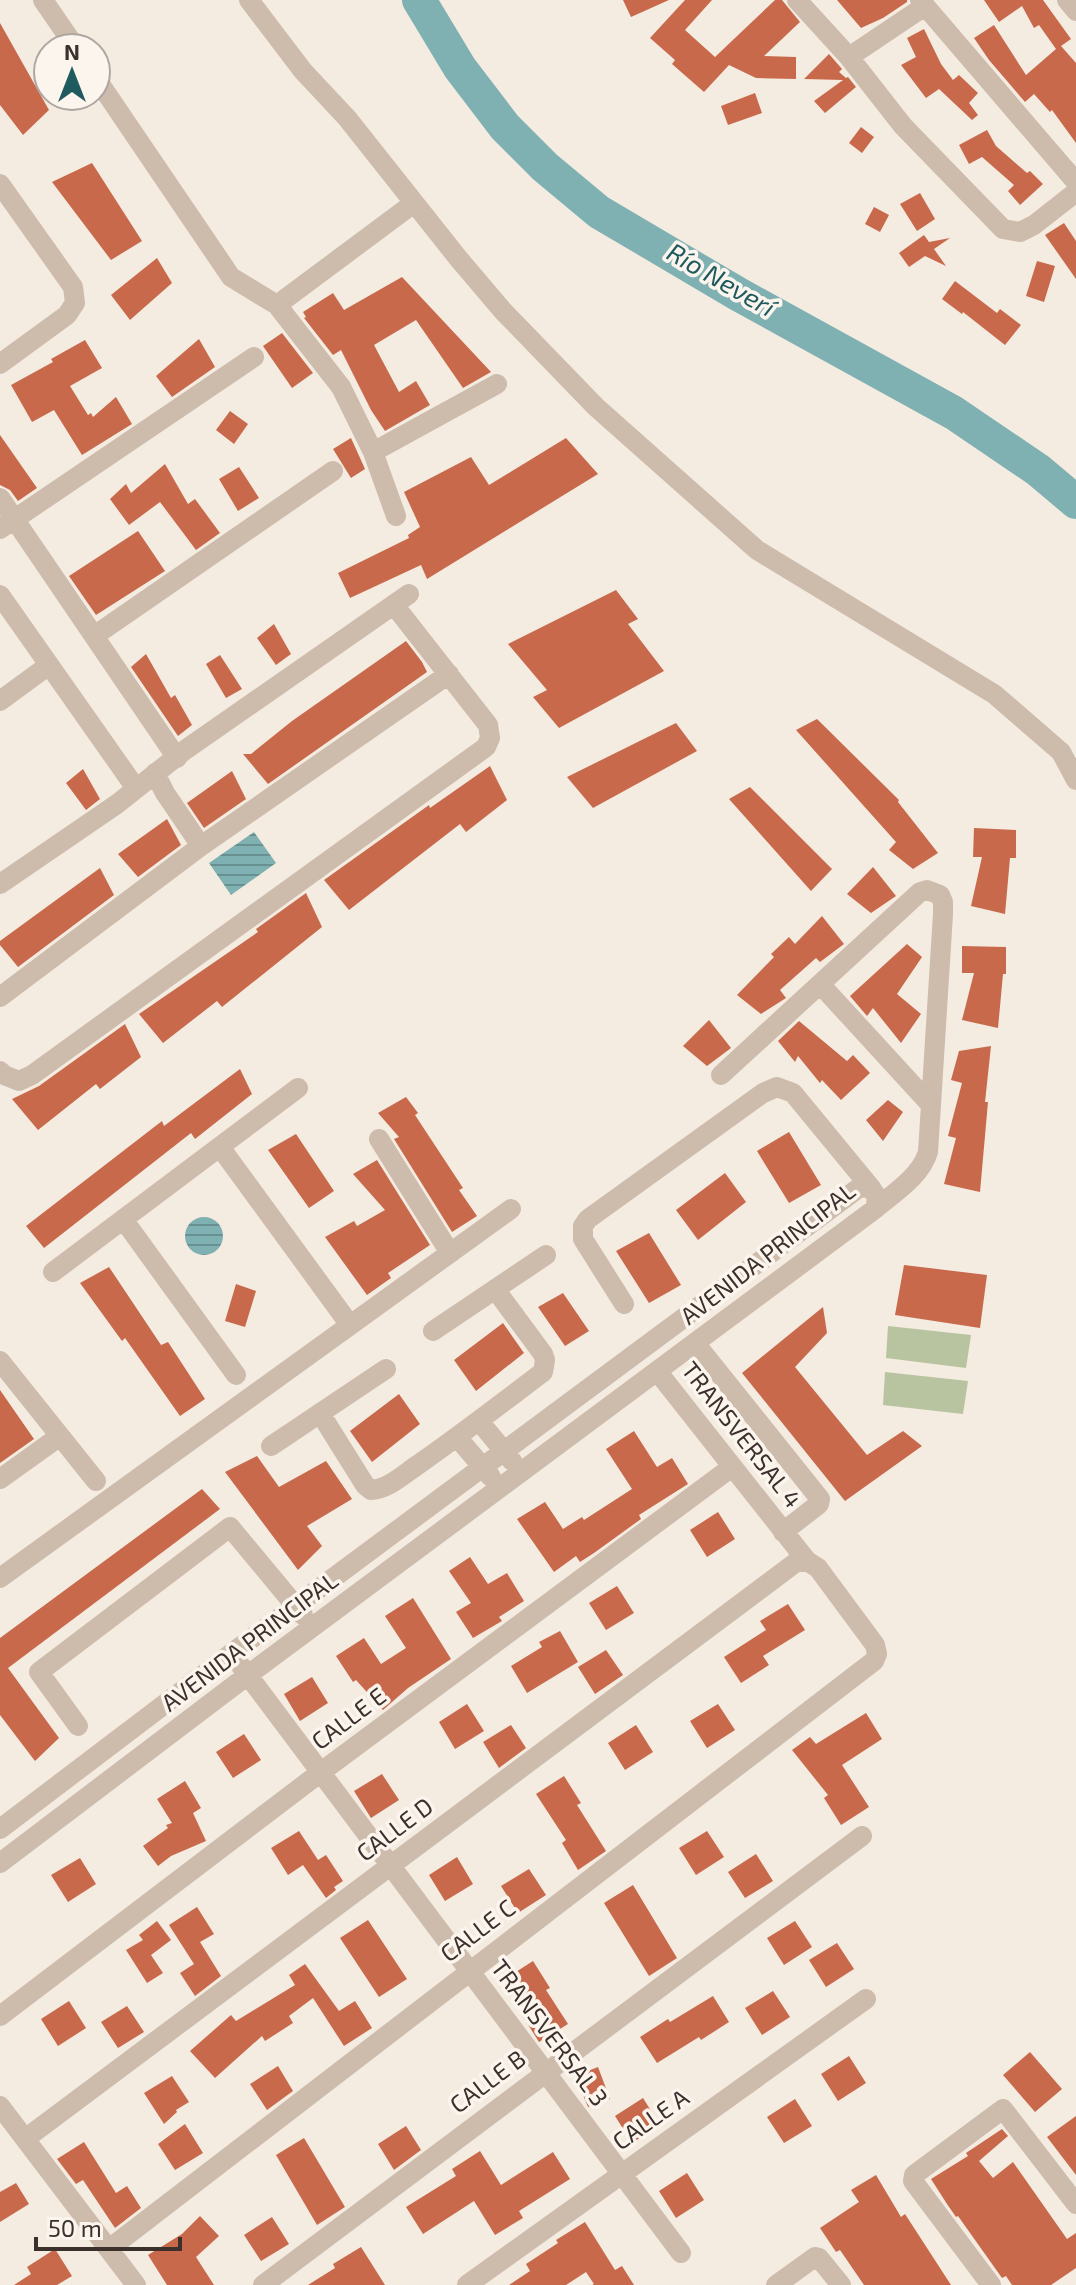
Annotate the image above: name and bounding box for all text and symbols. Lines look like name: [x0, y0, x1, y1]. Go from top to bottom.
north arrow: [32, 32, 112, 112]
text: N: [64, 38, 80, 64]
water label: Río Neverí: [662, 235, 784, 323]
street label: AVENIDA PRINCIPAL: [674, 1176, 860, 1330]
street label: TRANSVERSAL 4: [676, 1355, 808, 1513]
street label: AVENIDA PRINCIPAL: [155, 1565, 343, 1717]
street label: CALLE E: [305, 1680, 391, 1755]
street label: CALLE D: [350, 1791, 438, 1867]
street label: CALLE C: [434, 1892, 520, 1967]
street label: TRANSVERSAL 3: [486, 1953, 615, 2111]
street label: CALLE B: [444, 2043, 531, 2119]
street label: CALLE A: [606, 2082, 694, 2155]
scale bar: [36, 2201, 180, 2251]
text: 50 m: [48, 2213, 102, 2242]

